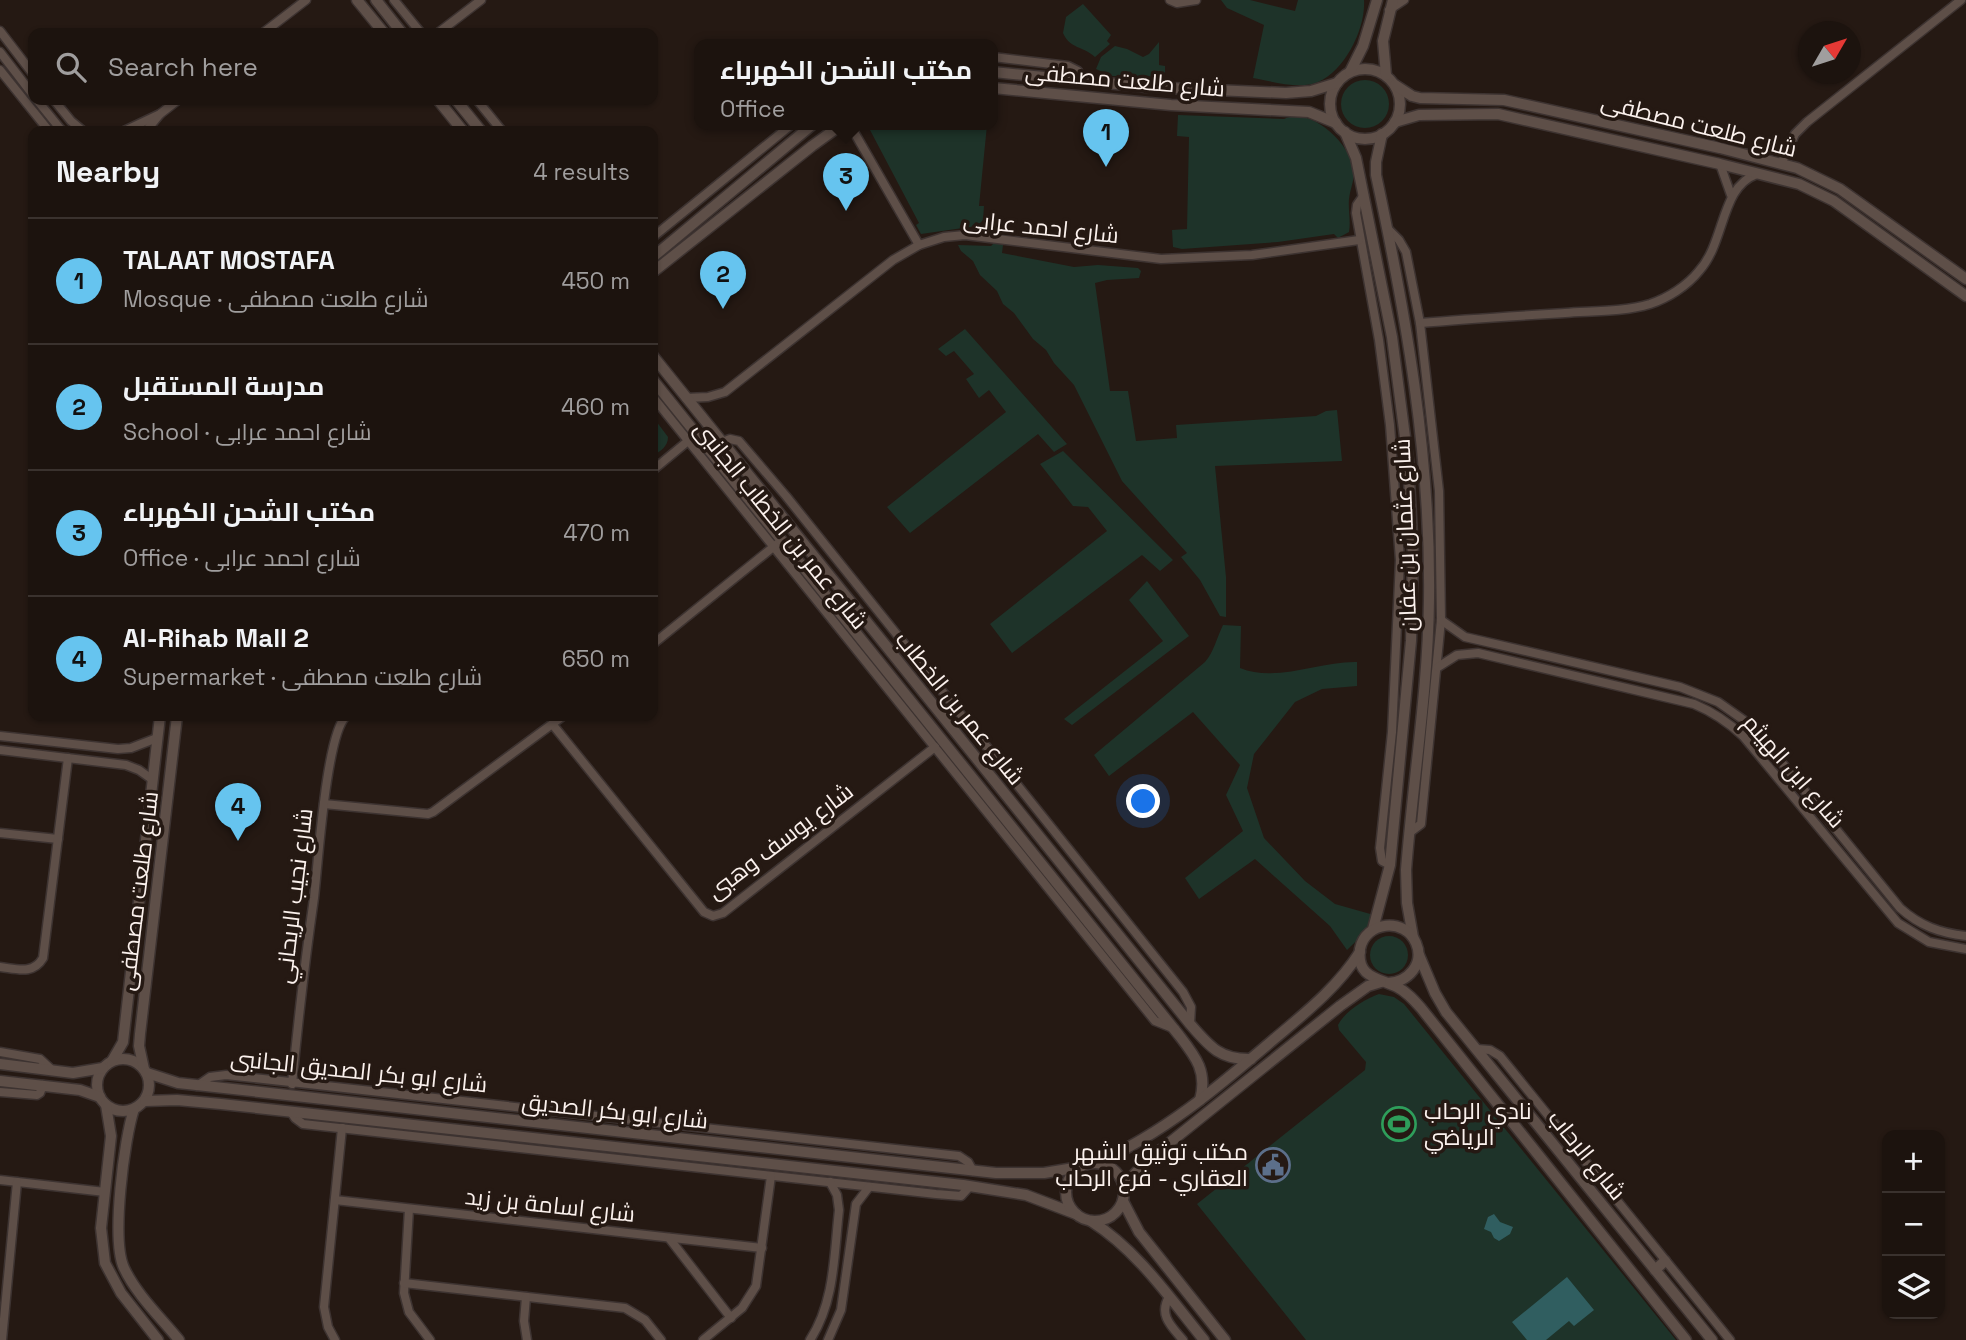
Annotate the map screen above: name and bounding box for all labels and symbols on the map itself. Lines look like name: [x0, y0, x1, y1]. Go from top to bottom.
north arrow: [1798, 21, 1861, 84]
street label: شارع طلعت مصطفى: [1024, 56, 1226, 105]
street label: شارع طلعت مصطفى: [1598, 86, 1800, 165]
pin: 1: [1083, 109, 1129, 167]
pin: 3: [823, 153, 869, 211]
street label: شارع احمد عرابى: [962, 204, 1120, 251]
pin: 2: [700, 251, 746, 309]
street label: شارع عمر بن الخطاب الجانبى: [687, 415, 874, 636]
street label: شارع عثمان بن عفان: [1387, 438, 1424, 632]
street label: شارع عمر بن الخطاب: [888, 625, 1031, 792]
street label: شارع ابن الهيثم: [1736, 708, 1852, 835]
street label: شارع يوسف وهبى: [701, 776, 860, 907]
pin: 4: [215, 783, 261, 841]
your location: [1126, 784, 1160, 818]
street label: شارع طلعت مصطفى: [111, 790, 166, 992]
street label: شارع نجيب الريحاني: [268, 807, 323, 986]
street label: شارع ابو بكر الصديق الجانبى: [229, 1043, 489, 1100]
street label: شارع ابو بكر الصديق: [520, 1086, 710, 1137]
place label: نادي الرحاب الرياضي: [1424, 1096, 1532, 1154]
street label: شارع الرحاب: [1541, 1104, 1633, 1207]
sports icon: نادي الرحاب الرياضي: [1380, 1105, 1418, 1143]
place label: مكتب توثيق الشهر العقاري - فرع الرحاب: [1055, 1137, 1248, 1196]
public building icon: مكتب توثيق الشهر العقاري - فرع الرحاب: [1254, 1146, 1292, 1184]
street label: شارع اسامة بن زيد: [463, 1181, 637, 1230]

